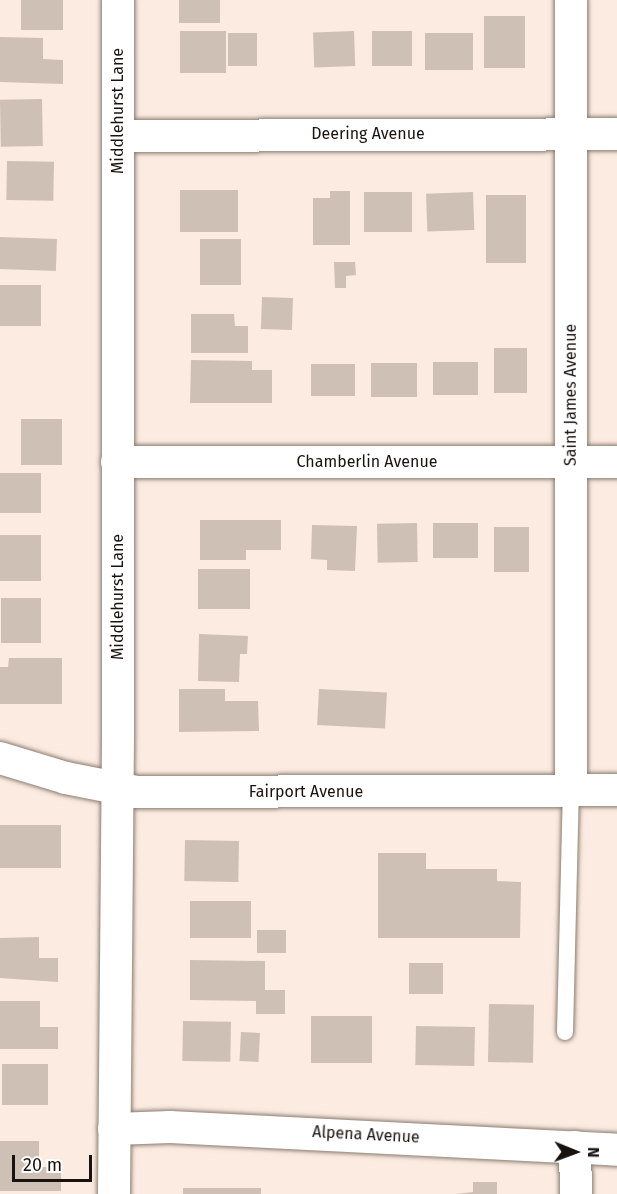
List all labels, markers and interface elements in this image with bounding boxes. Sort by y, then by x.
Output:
street label: Middlehurst Lane [108,48,128,174]
street label: Deering Avenue [311,124,425,144]
street label: Saint James Avenue [561,324,581,466]
street label: Chamberlin Avenue [297,452,437,472]
street label: Middlehurst Lane [108,534,128,660]
street label: Fairport Avenue [249,782,363,802]
north arrow [545,1122,605,1182]
street label: Alpena Avenue [312,1123,420,1147]
scale bar [15,1143,94,1181]
text: N [584,1147,603,1158]
text: 20 m [23,1154,62,1176]

